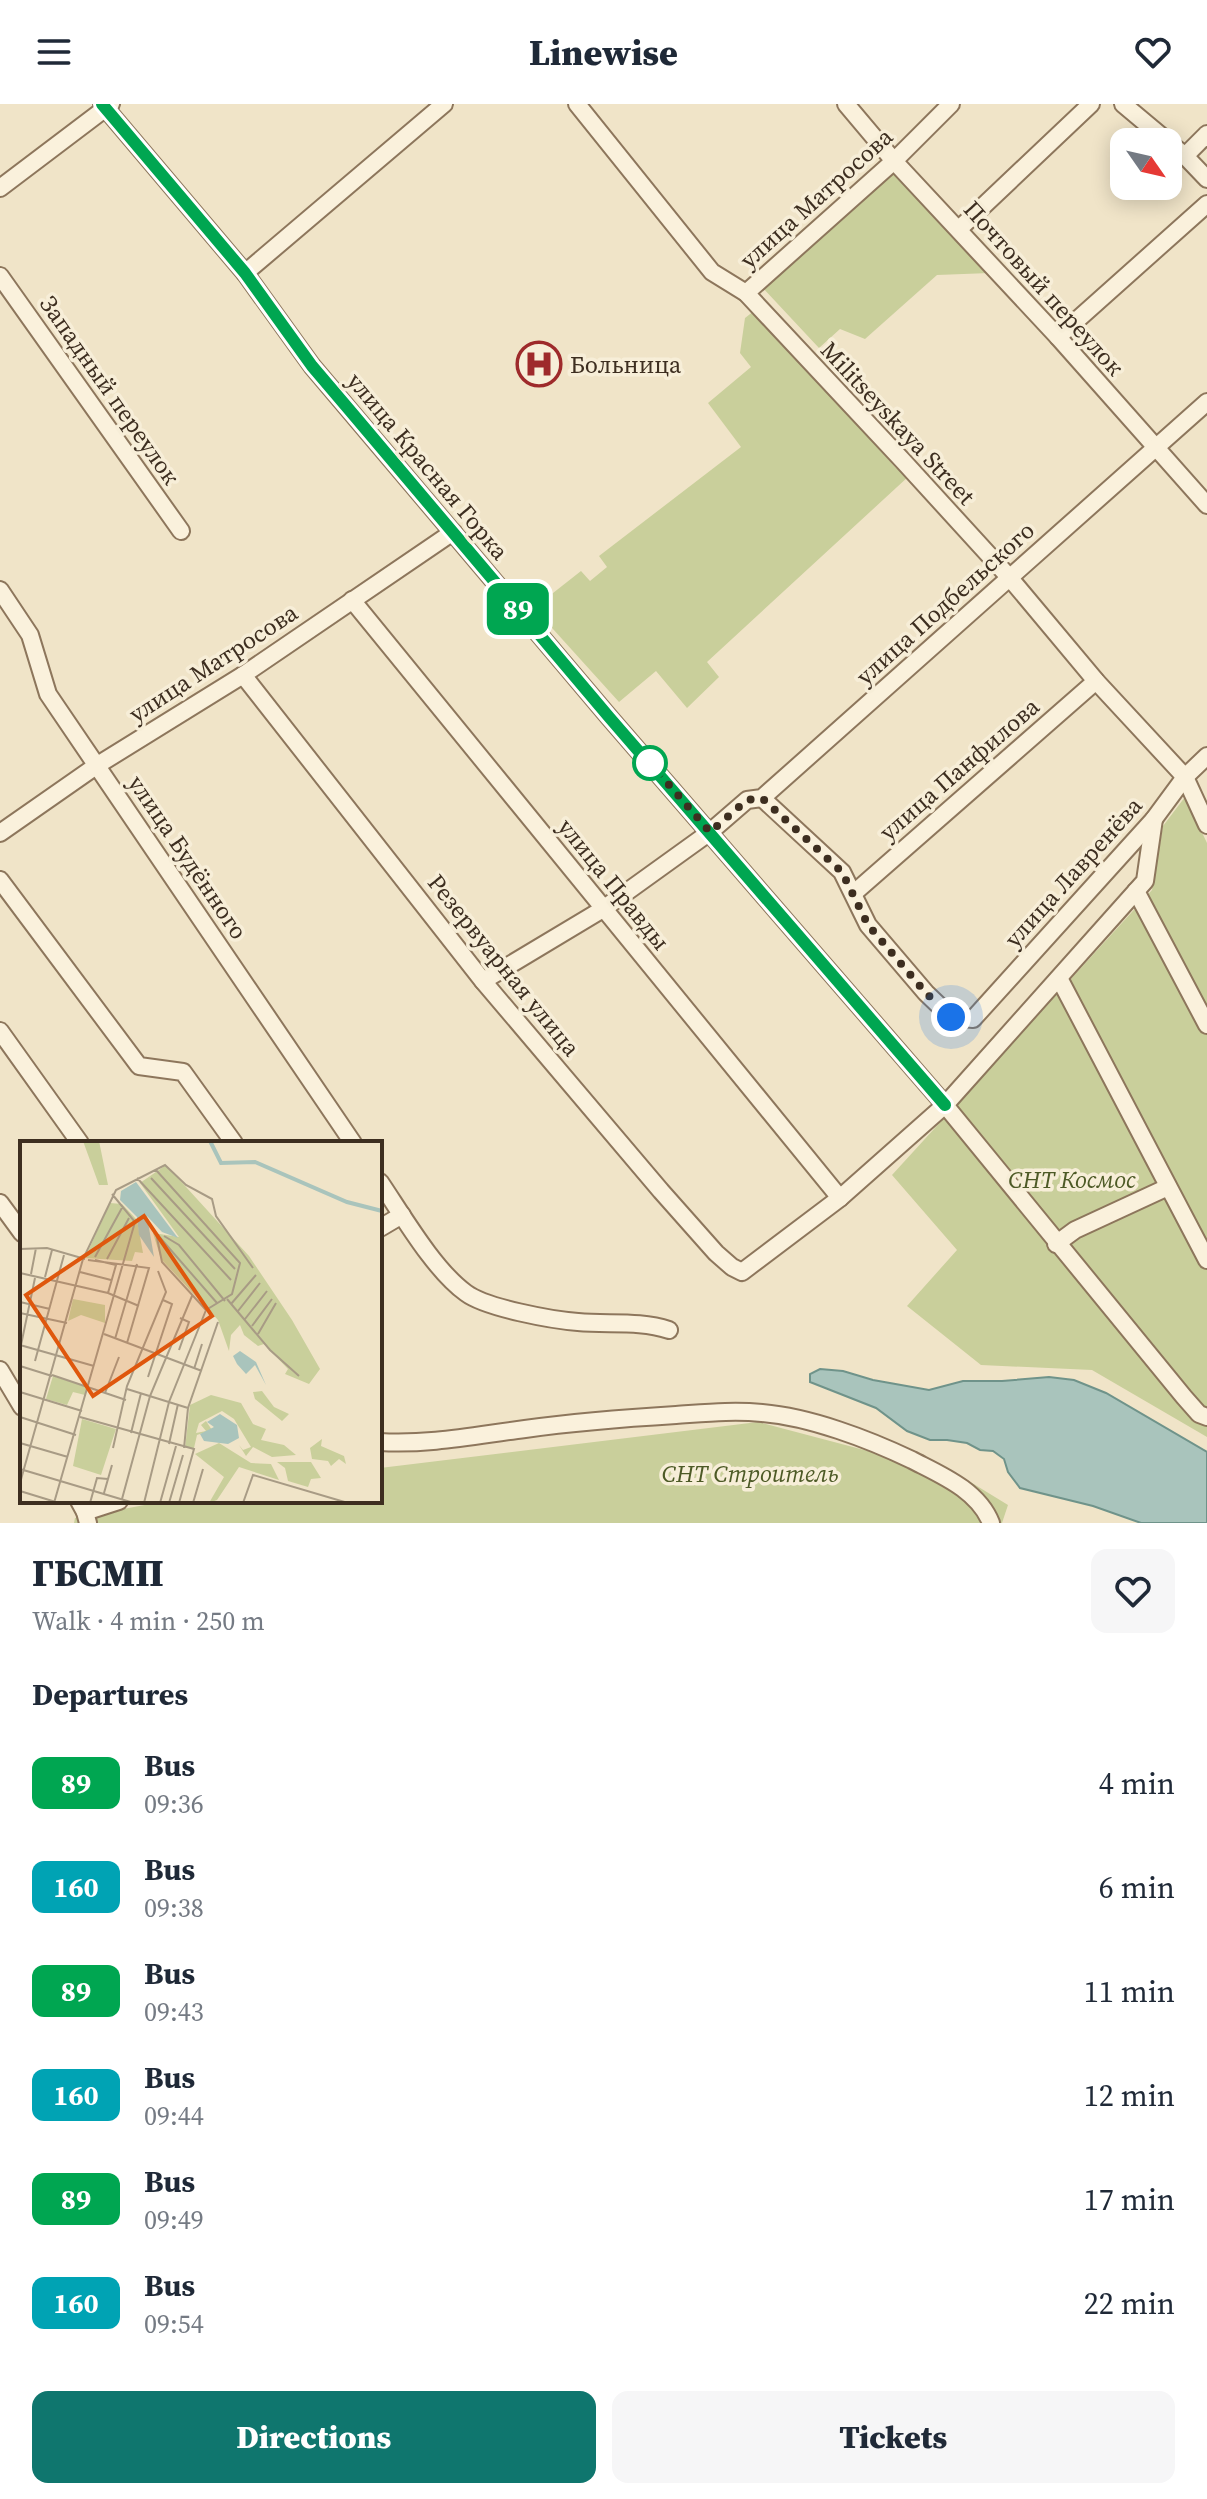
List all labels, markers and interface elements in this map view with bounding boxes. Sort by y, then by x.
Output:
text: Linewise [529,28,678,77]
icon: menu [32,30,76,74]
icon: heart [1131,30,1175,74]
street label: улица Матросова [732,120,900,276]
north arrow [1110,128,1182,200]
map controls [1110,128,1182,200]
street label: Почтовый переулок [956,193,1132,383]
street label: Западный переулок [32,289,188,491]
street label: Militseyskaya Street [814,334,983,512]
hospital icon: Больница [515,340,563,388]
place label: Больница [570,348,682,381]
street label: улица Красная Горка [340,365,517,567]
street label: улица Подбельского [849,514,1041,692]
line badge: 89 [482,583,554,635]
text: 89 [503,590,533,628]
street label: улица Матросова [122,596,305,730]
street label: улица Панфилова [872,690,1047,848]
unlabelled marker [633,746,667,780]
street label: улица Будённого [121,768,255,946]
street label: улица Лавренёва [997,789,1150,954]
street label: улица Правды [550,811,678,957]
street label: Резервуарная улица [420,867,588,1064]
your location [931,997,971,1037]
inset map [20,1141,382,1503]
park label: СНТ Космос [1008,1163,1136,1196]
park label: СНТ Строитель [662,1457,838,1490]
text: ГБСМП [32,1547,164,1599]
button: heart [1091,1549,1175,1633]
text: Walk · 4 min · 250 m [32,1603,265,1639]
text: Departures [32,1674,188,1715]
text: Bus [144,1745,195,1786]
text: 4 min [1099,1763,1175,1804]
text: 89 [61,1764,91,1802]
text: 09:36 [144,1786,204,1822]
text: Bus [144,1849,195,1890]
text: 6 min [1099,1867,1175,1908]
text: 160 [53,1868,99,1906]
text: 09:38 [144,1890,204,1926]
text: Bus [144,1953,195,1994]
text: 11 min [1084,1971,1175,2012]
text: 89 [61,1972,91,2010]
text: 09:43 [144,1994,204,2030]
text: Bus [144,2057,195,2098]
text: 12 min [1084,2075,1175,2116]
text: 160 [53,2076,99,2114]
text: 09:44 [144,2098,204,2134]
text: Bus [144,2161,195,2202]
text: 17 min [1084,2179,1175,2220]
text: 89 [61,2180,91,2218]
text: 09:49 [144,2202,204,2238]
text: Bus [144,2265,195,2306]
text: 22 min [1084,2283,1175,2324]
text: 160 [53,2284,99,2322]
text: 09:54 [144,2306,204,2342]
button: Directions [32,2391,596,2483]
button: Tickets [612,2391,1175,2483]

